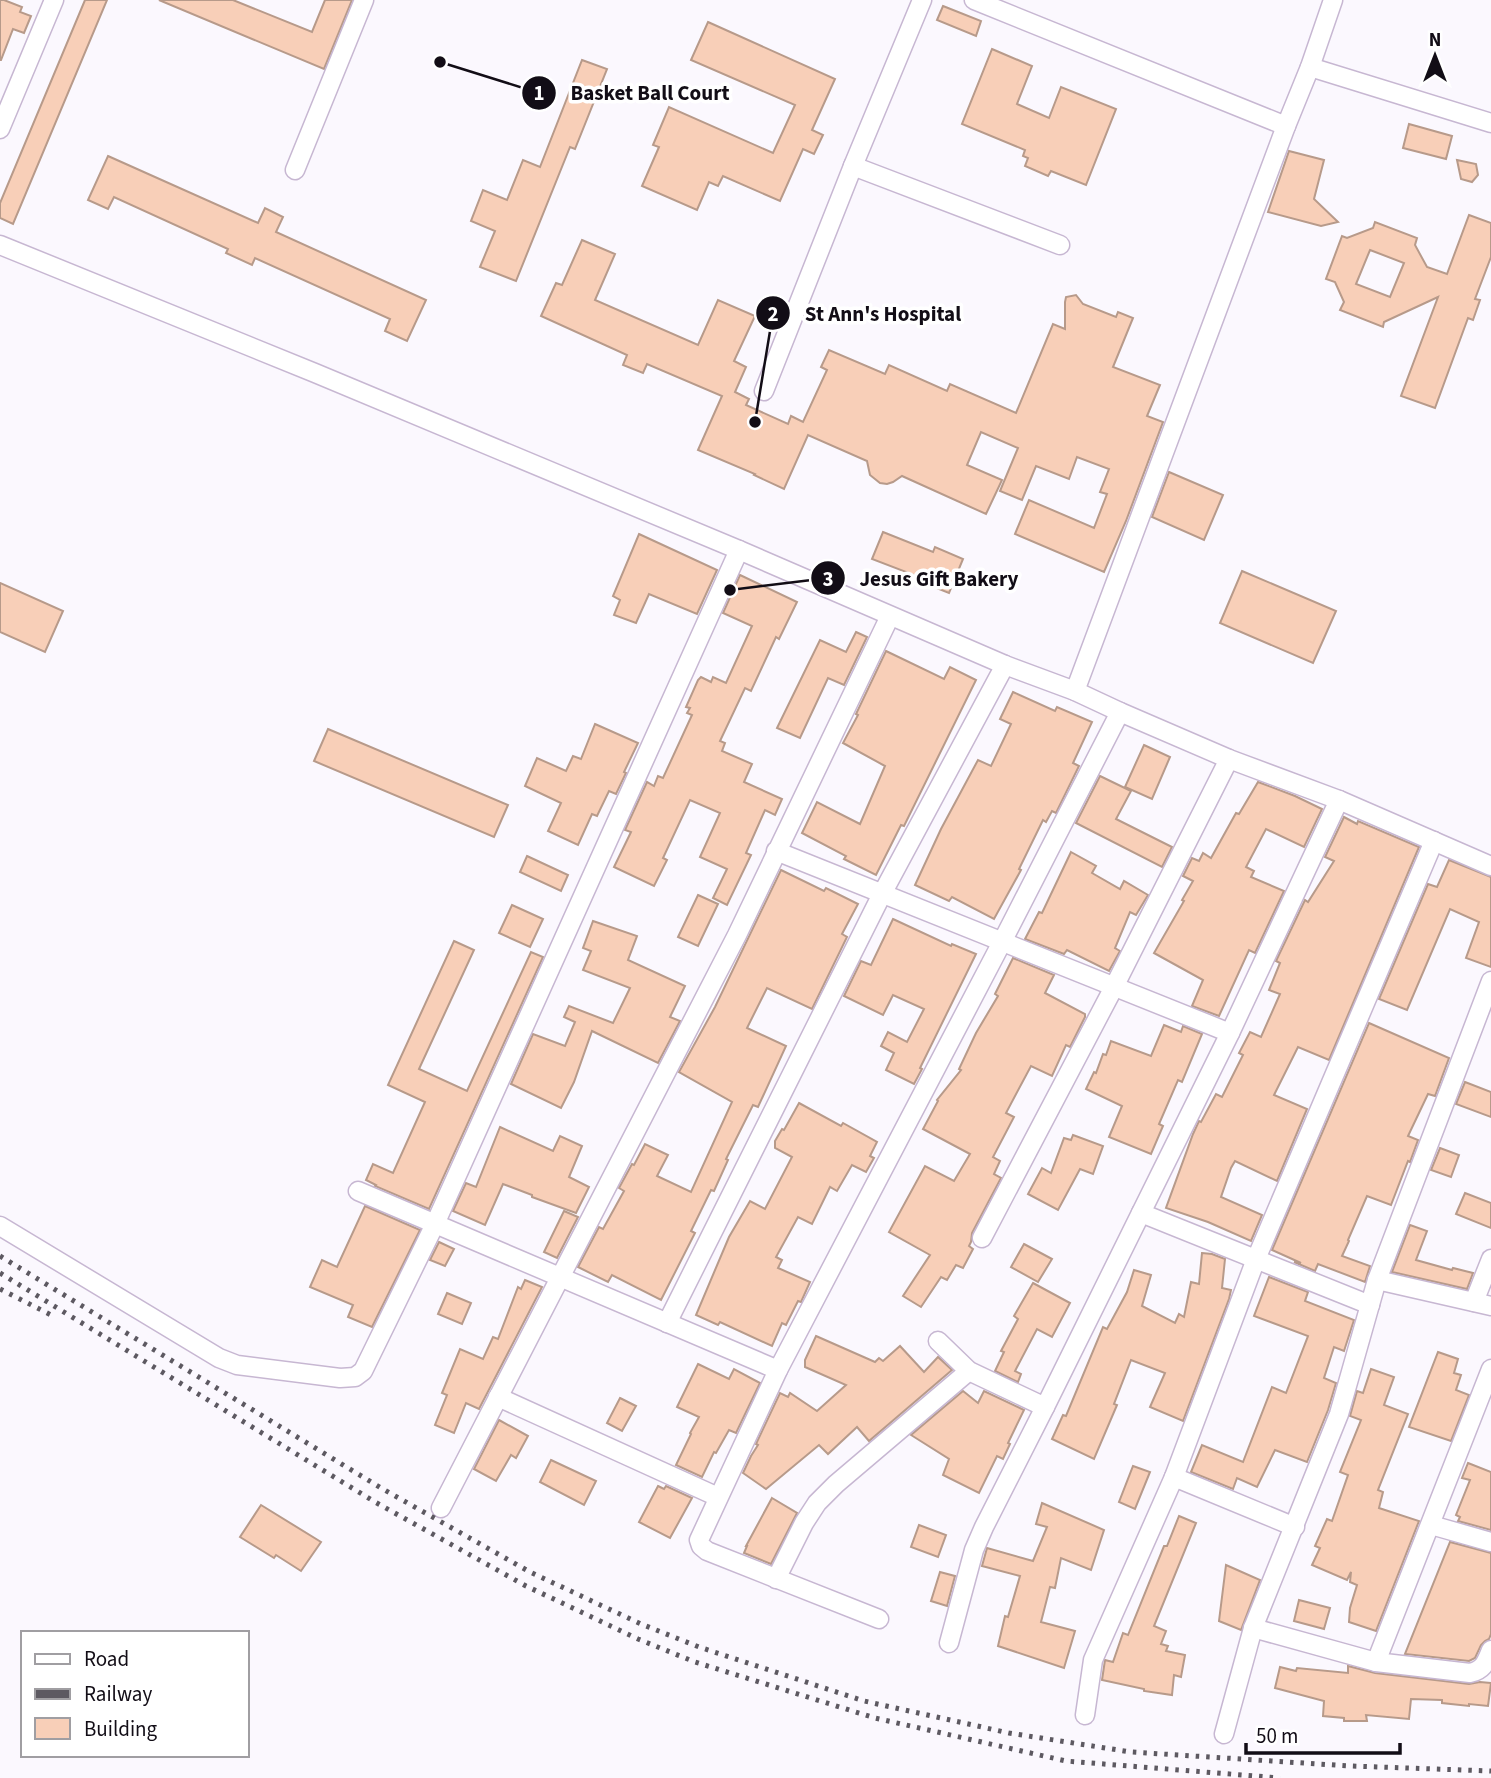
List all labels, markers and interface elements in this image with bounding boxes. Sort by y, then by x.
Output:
north arrow [1400,21,1470,91]
text: N [1429,27,1441,54]
callout: Basket Ball Court [521,72,743,114]
text: 1 [533,78,545,108]
text: Basket Ball Court [570,78,730,108]
callout: St Ann's Hospital [756,292,975,334]
text: 2 [767,299,779,329]
text: St Ann's Hospital [805,299,961,329]
callout: Jesus Gift Bakery [811,557,1033,599]
text: 3 [822,564,834,594]
text: Jesus Gift Bakery [859,564,1019,594]
legend [21,1631,248,1757]
text: Road [84,1644,129,1674]
text: Railway [84,1679,152,1709]
scale bar [1246,1712,1400,1756]
text: Building [84,1714,158,1744]
text: 50 m [1256,1721,1298,1751]

